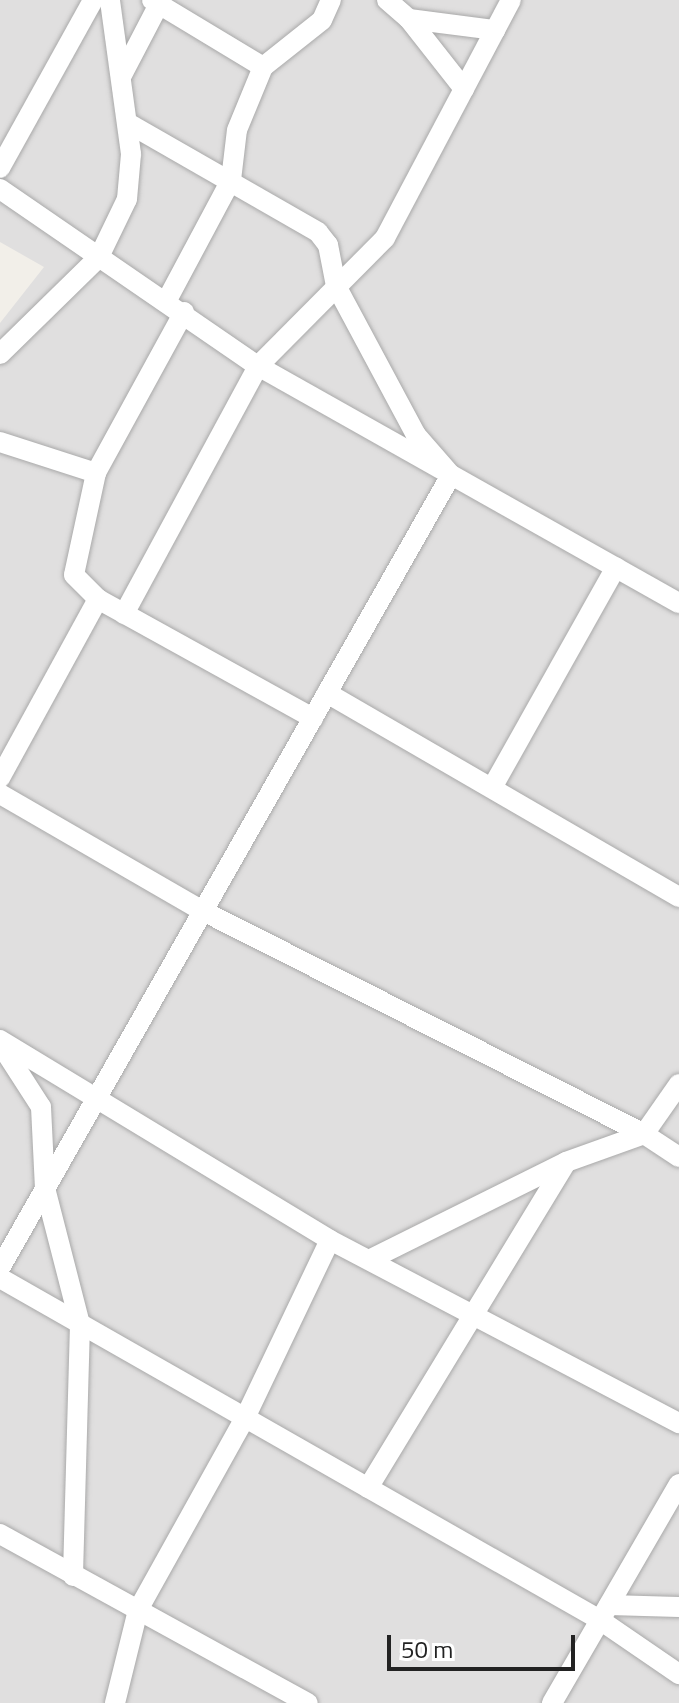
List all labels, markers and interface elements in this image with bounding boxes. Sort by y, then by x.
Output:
scale bar [391,1619,579,1669]
text: 50 m [401,1631,453,1667]

